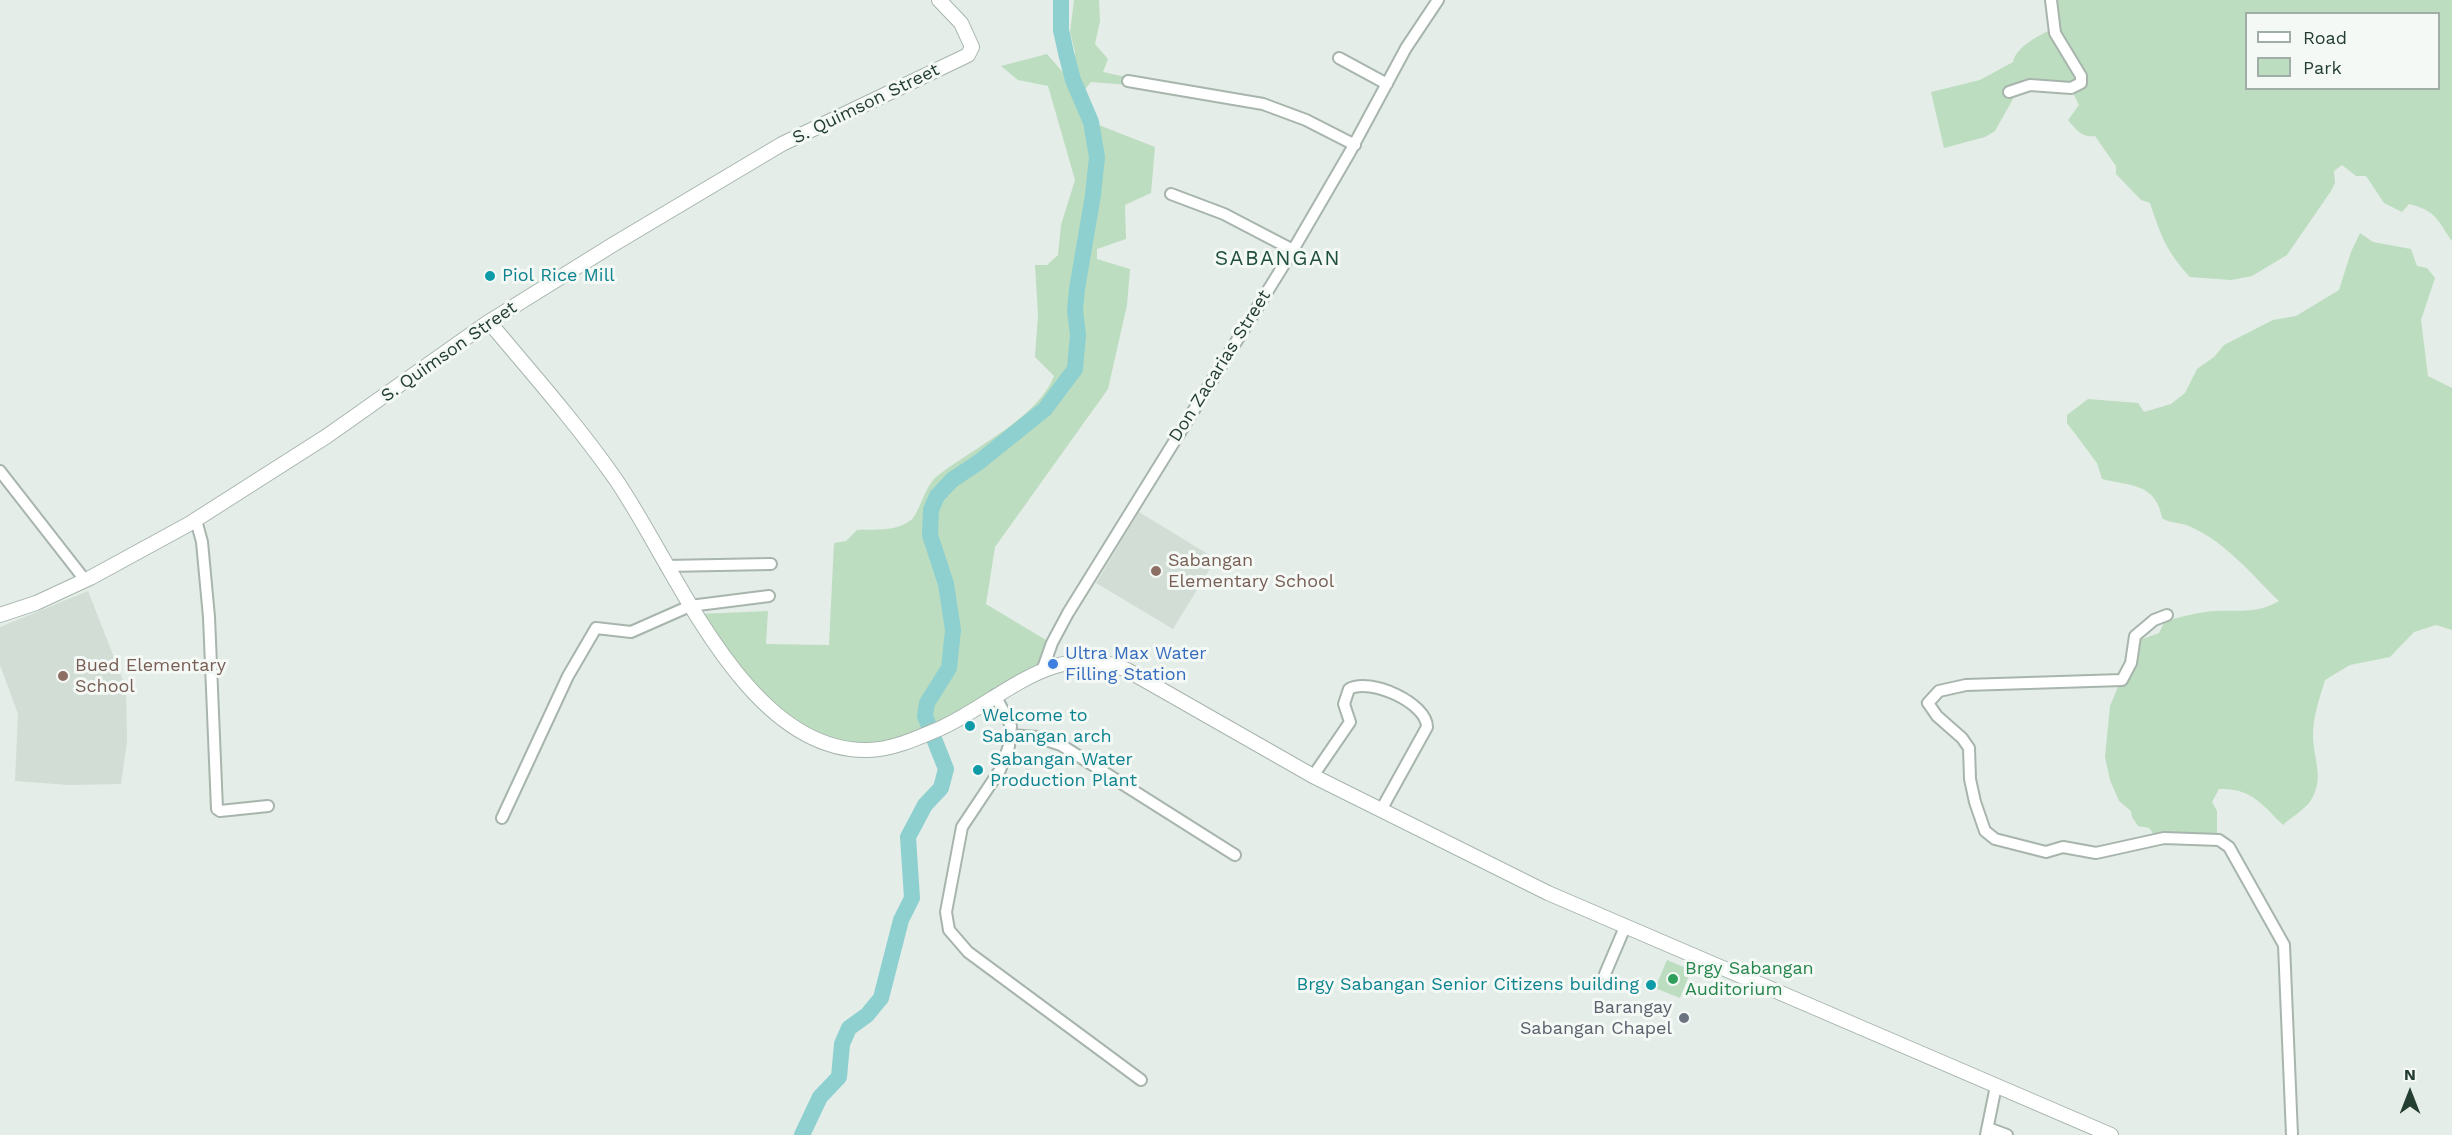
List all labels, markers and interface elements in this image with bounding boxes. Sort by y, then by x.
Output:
legend [2245,12,2440,90]
text: Road [2303,27,2347,48]
text: Park [2303,57,2342,78]
street label: S. Quimson Street [789,59,943,149]
district label: SABANGAN [1215,246,1341,272]
place label: Piol Rice Mill [502,265,615,287]
marker: Piol Rice Mill [483,269,497,283]
street label: Don Zacarias Street [1164,286,1276,446]
street label: S. Quimson Street [377,297,521,407]
place label: Sabangan Elementary School [1168,550,1334,592]
marker: Sabangan Elementary School [1149,564,1163,578]
place label: Ultra Max Water Filling Station [1065,643,1207,686]
place label: Bued Elementary School [75,655,226,698]
marker: Ultra Max Water Filling Station [1046,657,1060,671]
marker: Bued Elementary School [56,669,70,683]
place label: Welcome to Sabangan arch [982,705,1112,748]
marker: Welcome to Sabangan arch [963,719,977,733]
place label: Sabangan Water Production Plant [990,749,1137,792]
marker: Sabangan Water Production Plant [971,763,985,777]
place label: Brgy Sabangan Auditorium [1685,958,1814,1000]
marker: Brgy Sabangan Auditorium [1666,972,1680,986]
place label: Brgy Sabangan Senior Citizens building [1296,974,1639,996]
marker: Brgy Sabangan Senior Citizens building [1644,978,1658,992]
place label: Barangay Sabangan Chapel [1520,997,1672,1040]
marker: Barangay Sabangan Chapel [1677,1011,1691,1025]
north arrow [2380,1063,2440,1123]
text: N [2404,1065,2416,1084]

